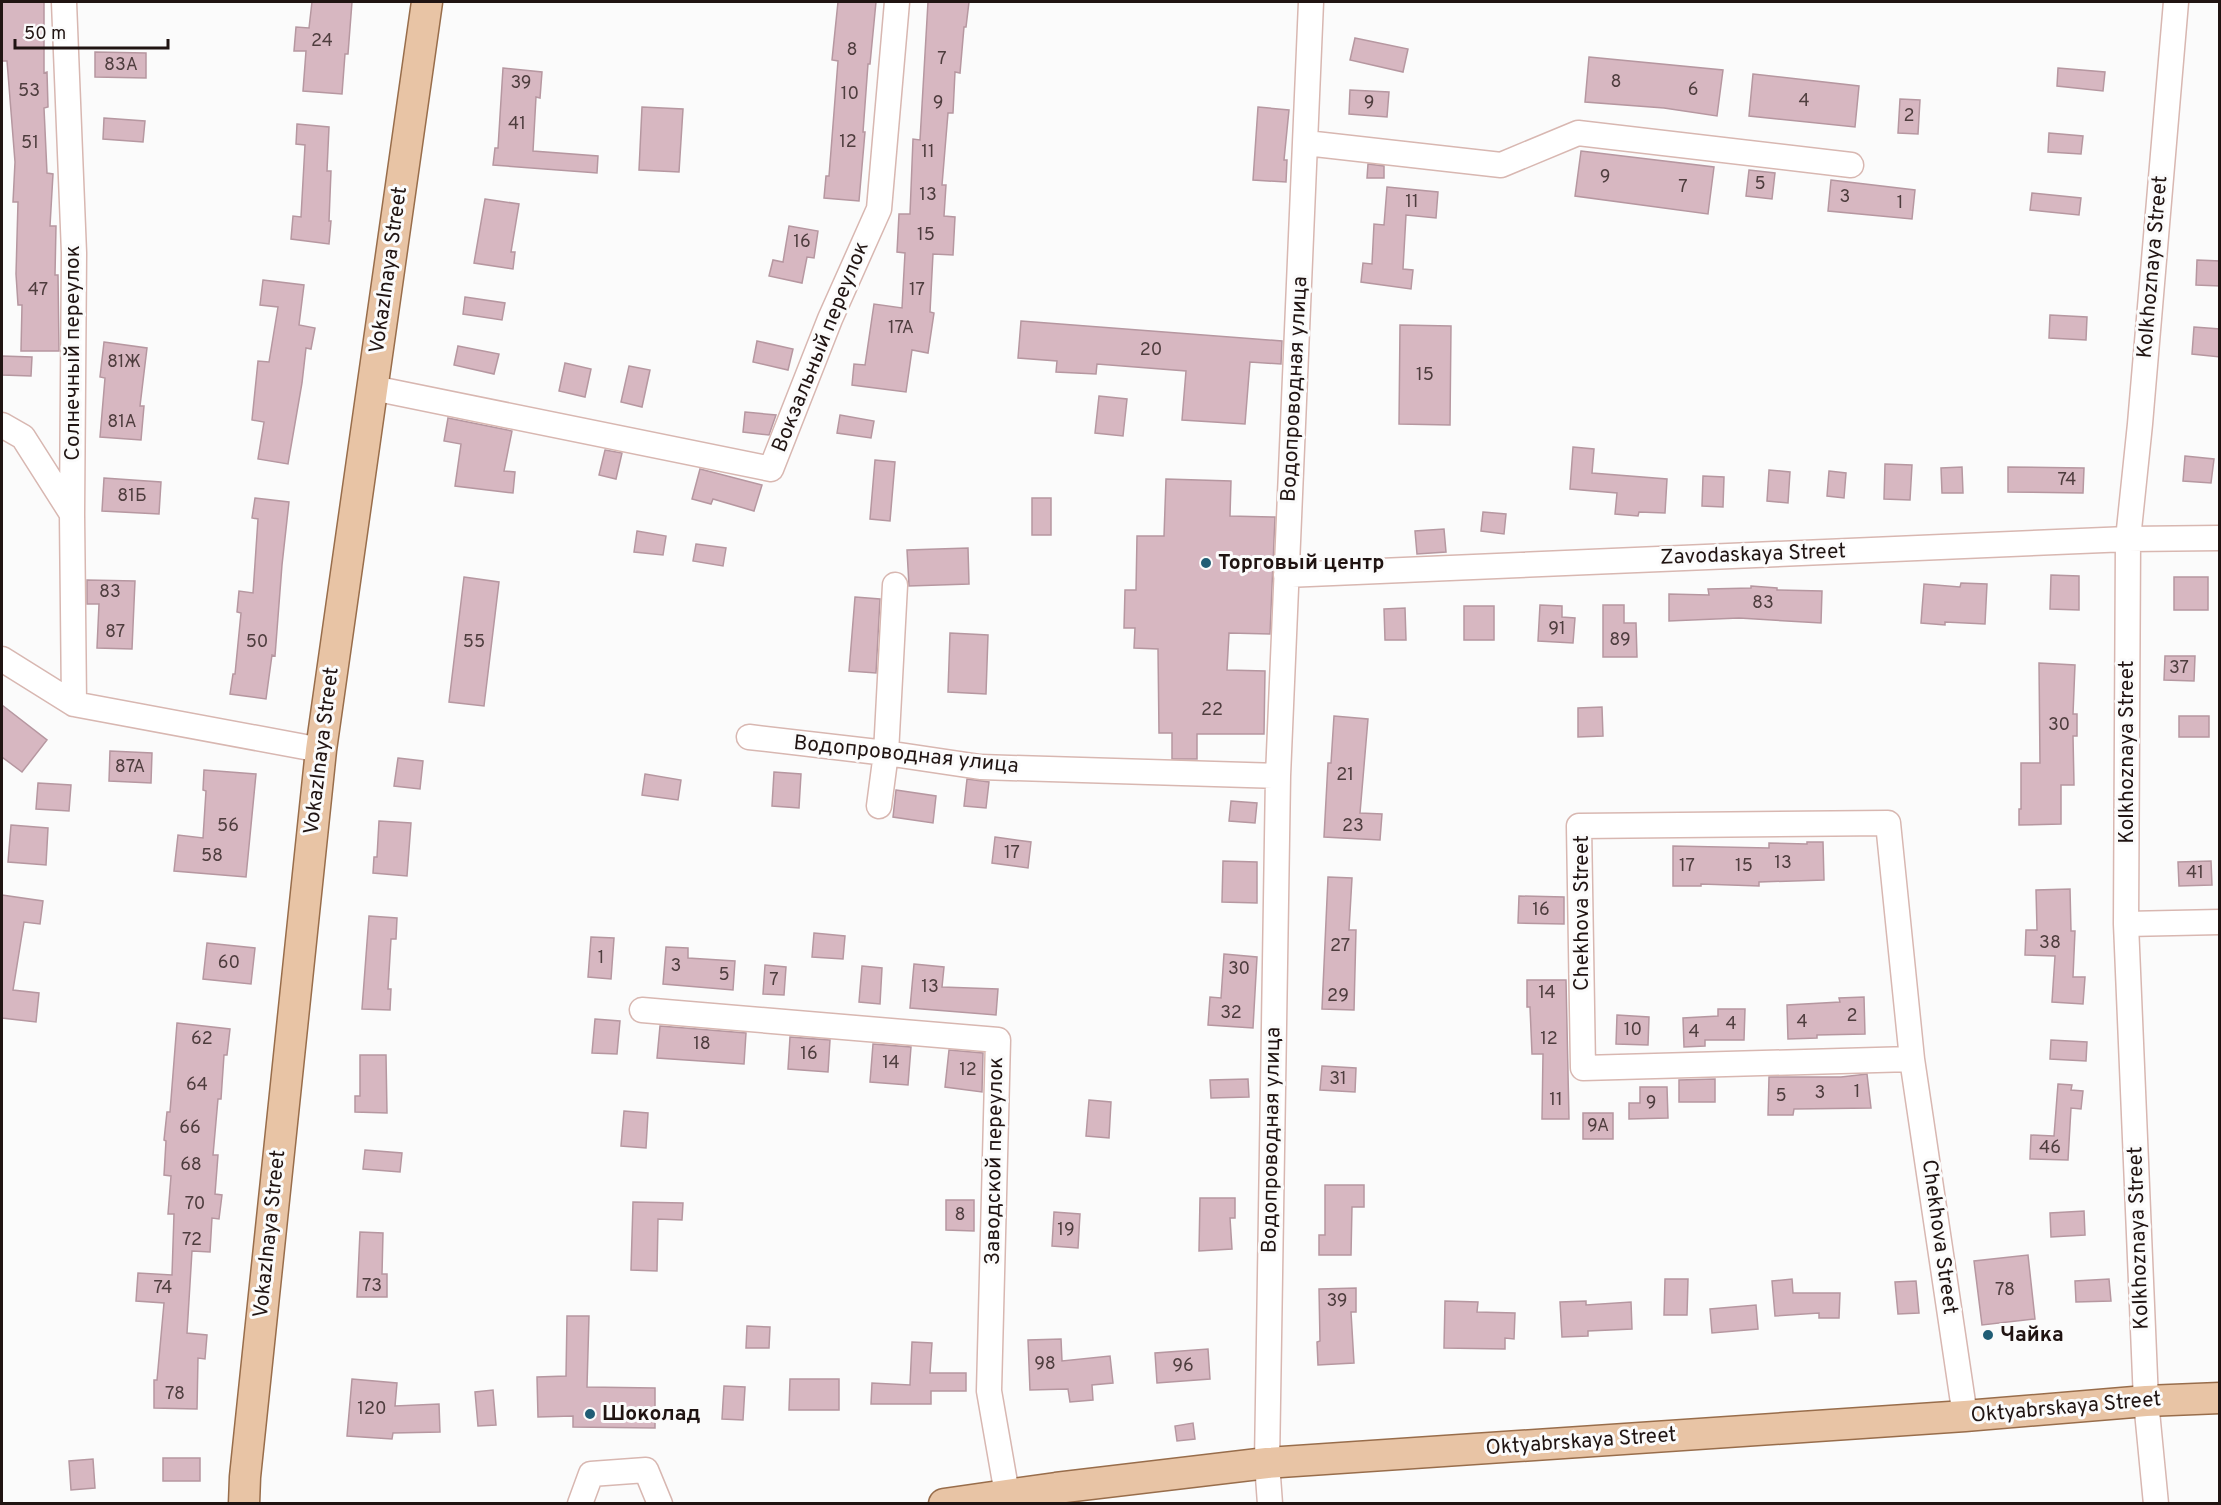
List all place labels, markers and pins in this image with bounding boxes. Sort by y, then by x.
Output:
place label: Торговый центр [1218,550,1384,577]
marker: Торговый центр [1199,556,1213,570]
place label: Чайка [2000,1322,2064,1349]
marker: Чайка [1981,1328,1995,1342]
place label: Шоколад [602,1401,701,1428]
marker: Шоколад [583,1407,597,1421]

